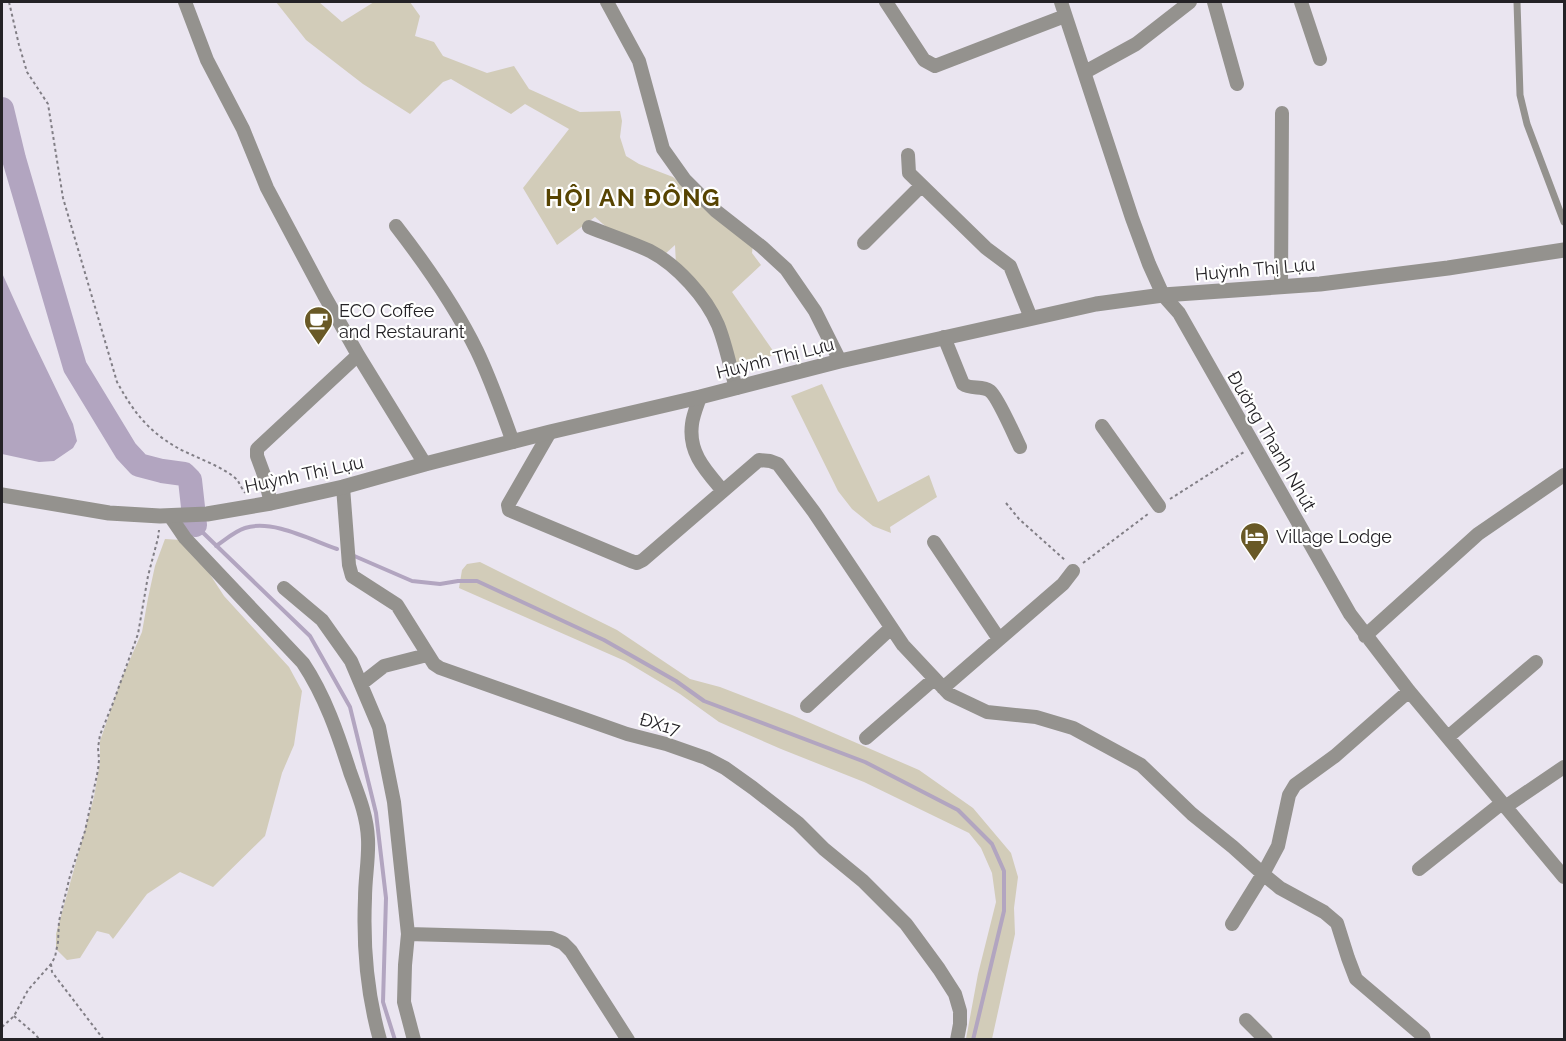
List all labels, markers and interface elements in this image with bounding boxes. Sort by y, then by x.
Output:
district label: HỘI AN ĐÔNG [545,183,721,212]
street label: Huỳnh Thị Lựu [1194,253,1316,285]
place label: ECO Coffee and Restaurant [339,300,465,342]
cafe icon: ECO Coffee and Restaurant [302,304,334,346]
street label: Huỳnh Thị Lựu [714,333,836,383]
street label: Đường Thanh Nhứt [1223,367,1321,515]
street label: Huỳnh Thị Lựu [243,451,365,497]
hotel icon: Village Lodge [1239,520,1271,562]
place label: Village Lodge [1276,526,1392,547]
street label: ĐX17 [637,708,683,740]

